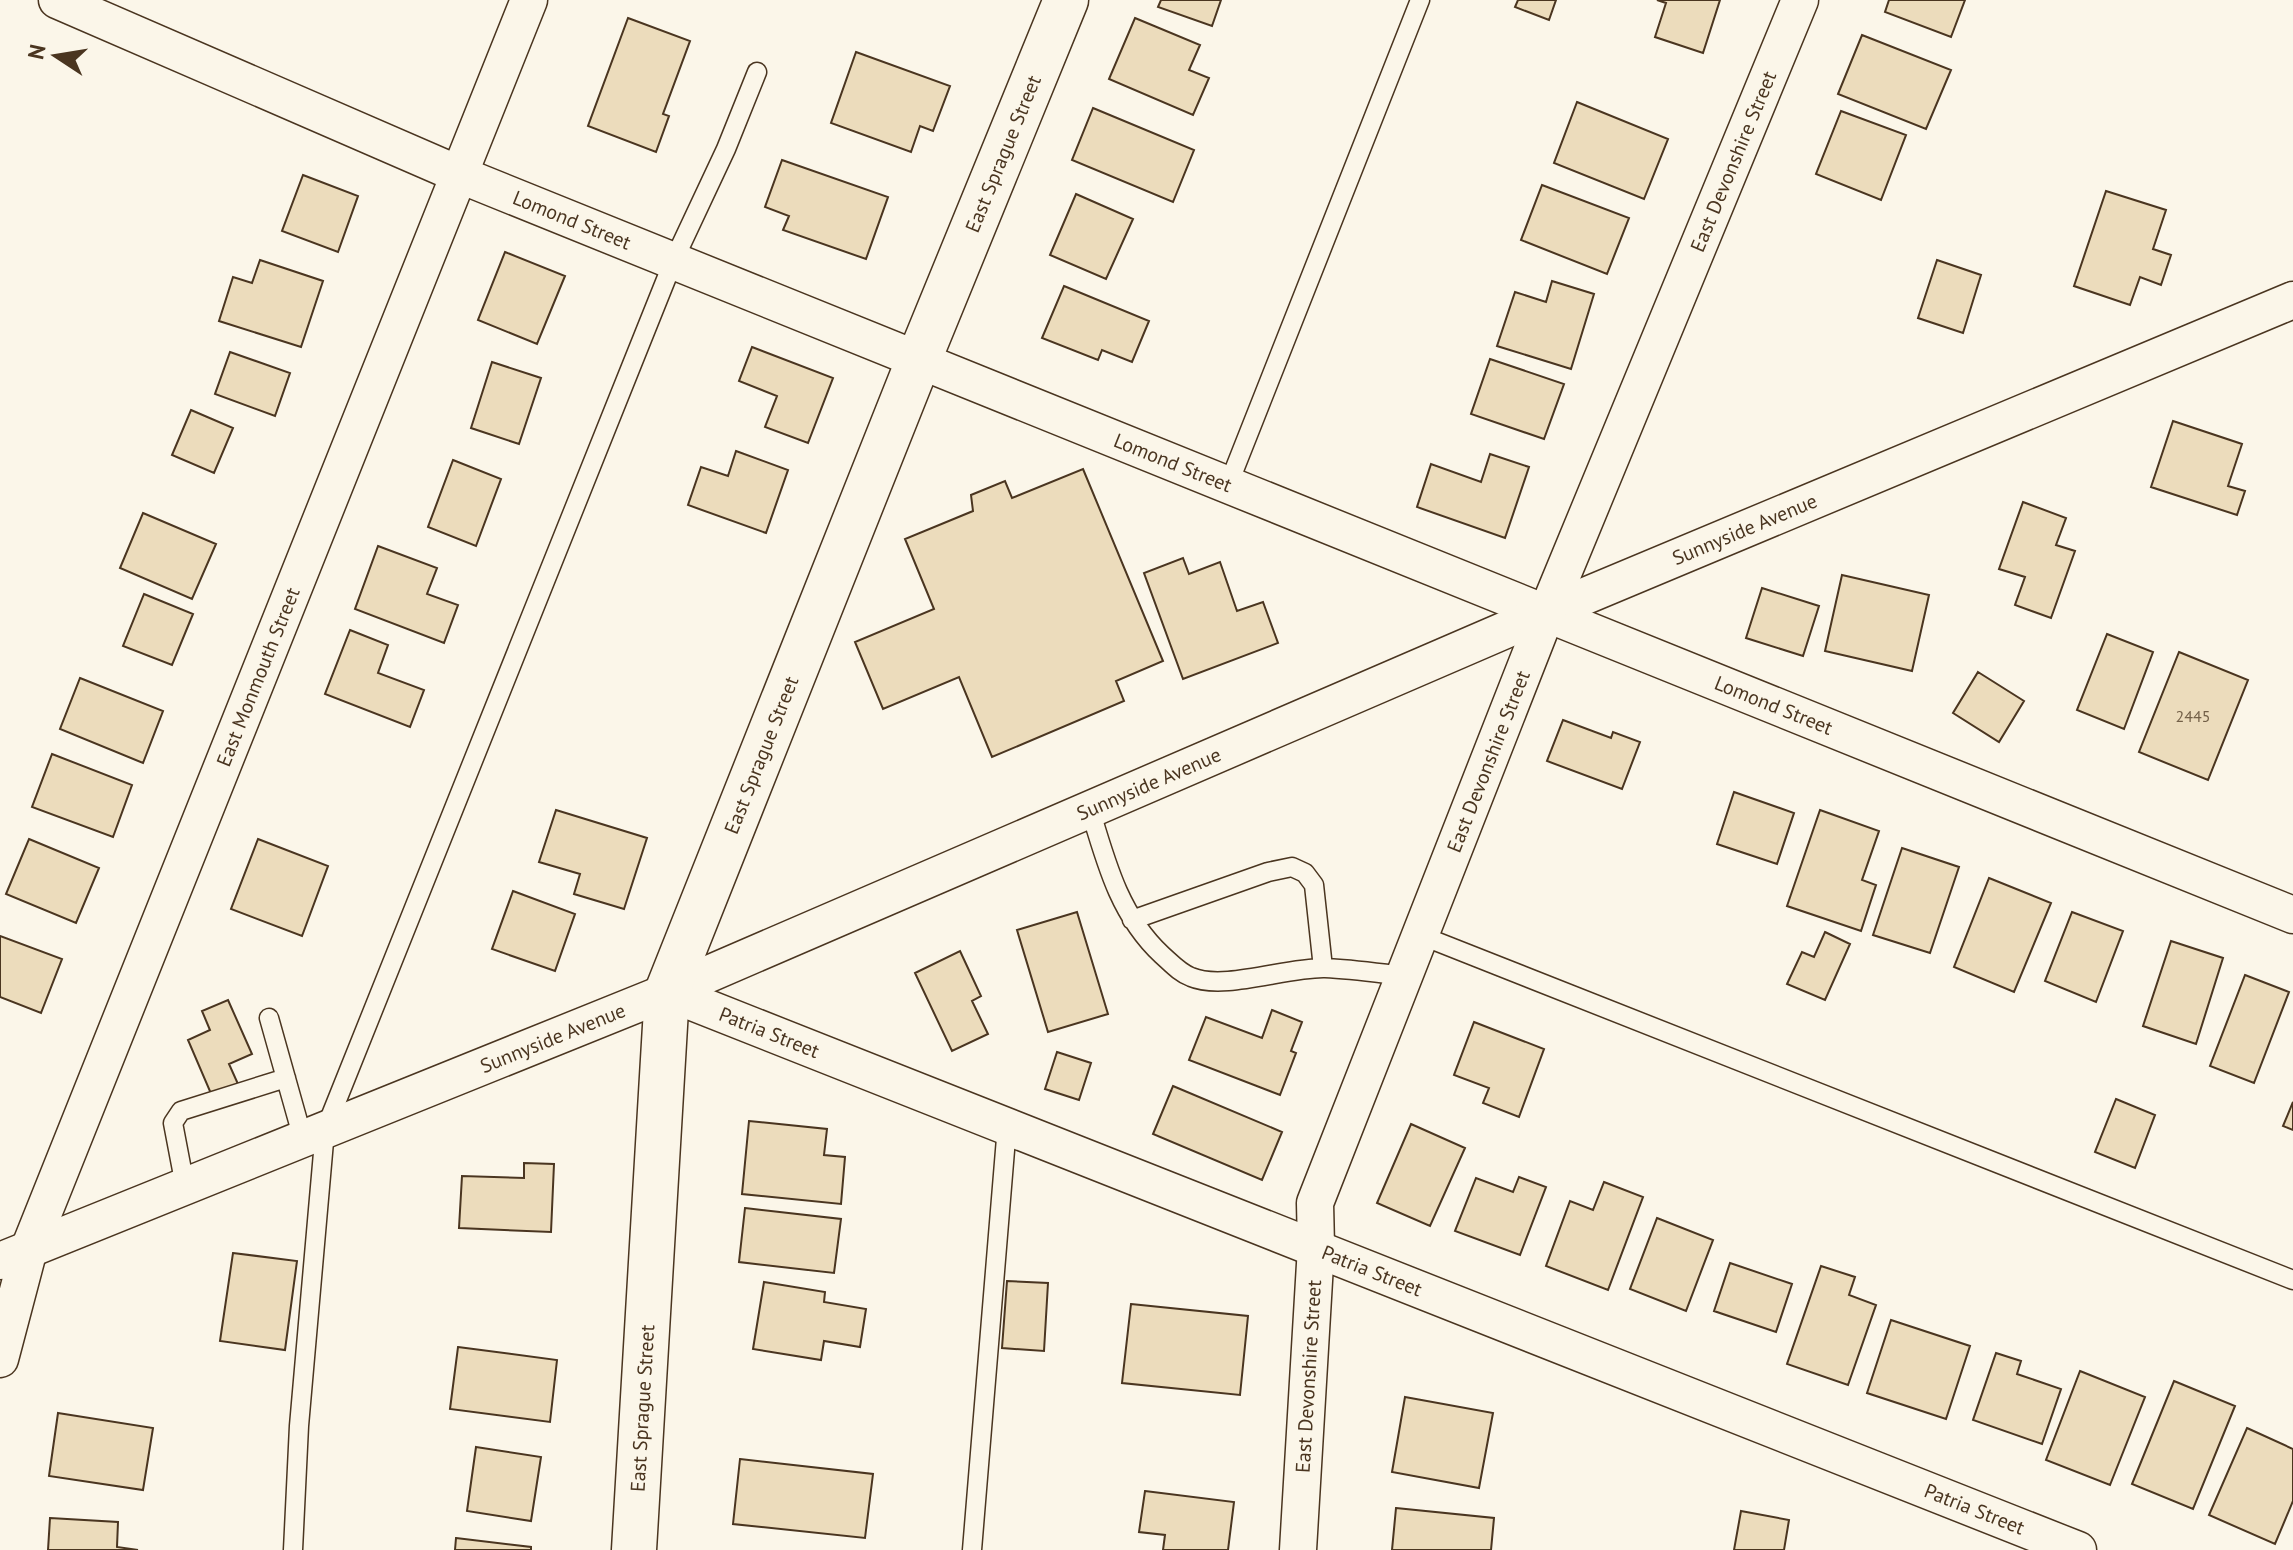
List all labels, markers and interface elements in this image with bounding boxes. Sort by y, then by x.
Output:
north arrow [16,16,96,96]
text: N [21,42,52,62]
street label: East Devonshire Street [1684,67,1782,256]
street label: East Sprague Street [959,71,1047,236]
street label: Lomond Street [509,185,635,256]
street label: Lomond Street [1110,427,1236,498]
street label: Sunnyside Avenue [1668,488,1821,571]
street label: East Monmouth Street [211,583,306,770]
street label: East Devonshire Street [1441,666,1536,856]
street label: Lomond Street [1711,670,1837,741]
street label: East Sprague Street [718,672,804,838]
house number: 2445 [2176,706,2210,726]
street label: Sunnyside Avenue [1073,741,1225,827]
street label: Sunnyside Avenue [476,997,629,1079]
street label: Patria Street [715,1001,823,1064]
street label: Patria Street [1318,1239,1426,1302]
street label: East Devonshire Street [1290,1279,1327,1474]
street label: East Sprague Street [624,1324,660,1493]
street label: Patria Street [1921,1478,2029,1541]

